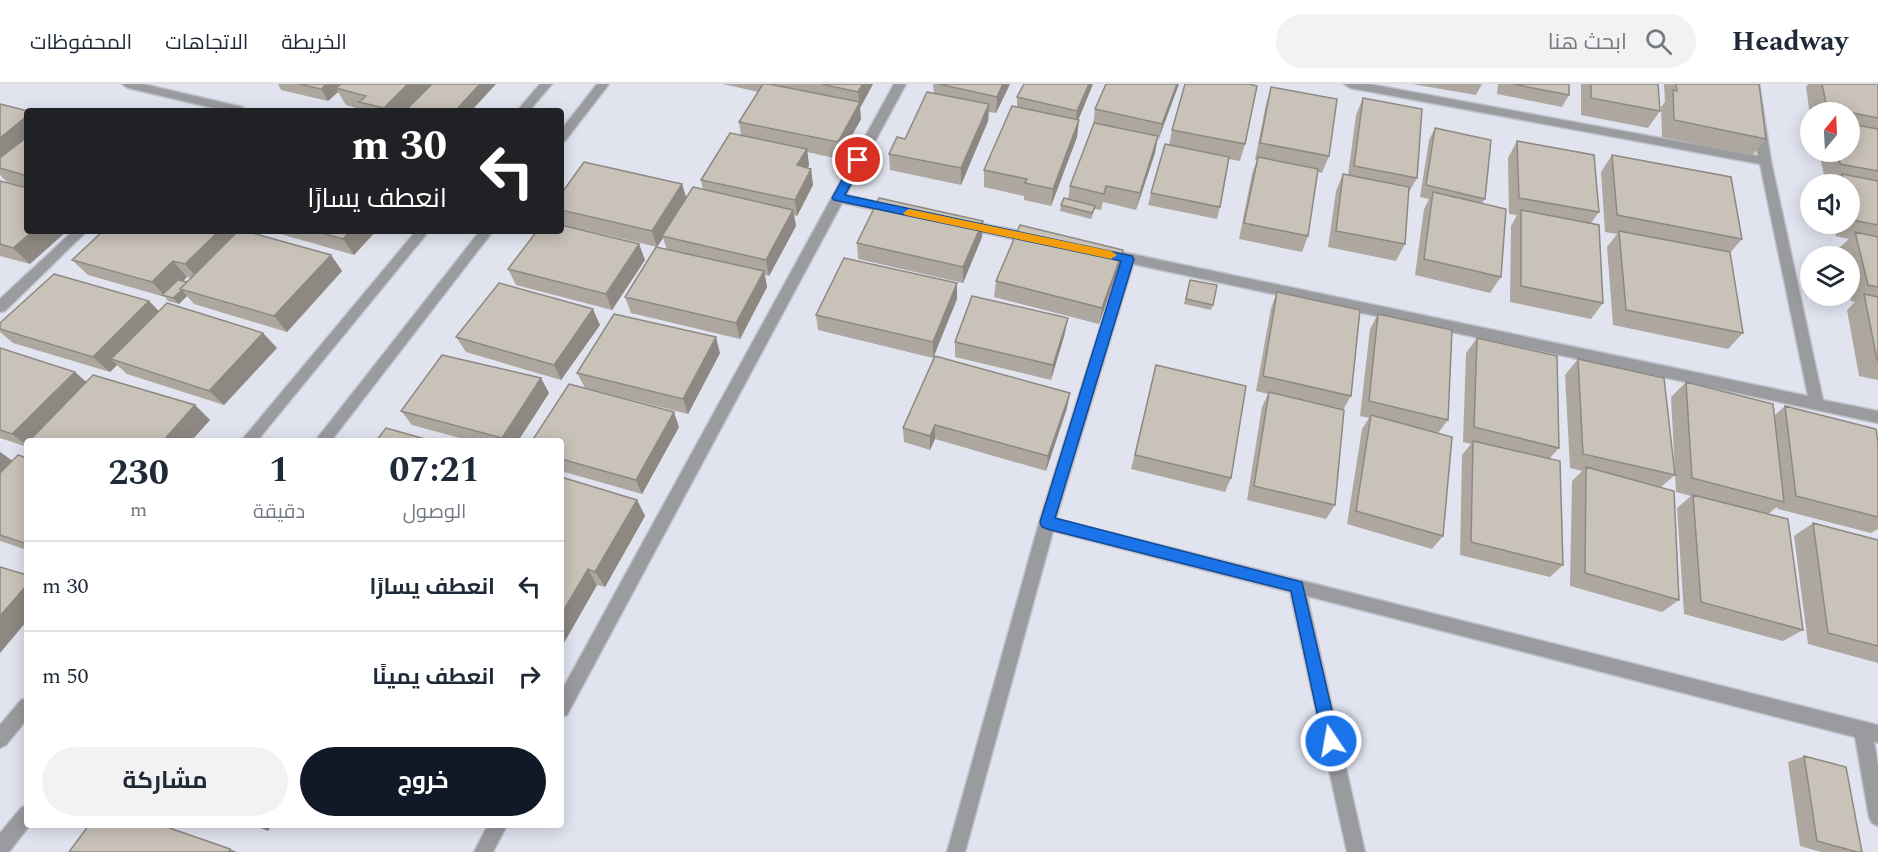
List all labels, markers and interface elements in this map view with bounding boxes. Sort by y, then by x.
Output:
search box [1276,14,1696,68]
text: Headway [1732,20,1848,63]
icon: search [1642,25,1675,58]
text: ابحث هنا [1548,26,1627,59]
text: المحفوظات [30,27,132,59]
text: الاتجاهات [165,27,248,59]
text: الخريطة [281,27,347,59]
north arrow [1800,102,1860,162]
map controls [1800,102,1860,306]
text: 30 m [352,115,447,178]
icon: left [468,132,546,210]
pin [832,134,883,185]
icon: arrive [841,143,874,176]
button: sound [1800,174,1860,234]
text: انعطف يسارًا [307,178,447,220]
button: layers [1800,246,1860,306]
text: 1 [269,443,289,498]
text: 07:21 [389,443,480,498]
text: 230 [108,446,169,501]
text: m [130,495,147,525]
text: دقيقة [253,497,305,527]
text: الوصول [403,497,466,527]
text: 30 m [42,570,88,603]
icon: left [513,570,546,603]
text: انعطف يسارًا [370,571,495,604]
text: 50 m [42,660,88,693]
icon: right [513,660,546,693]
text: انعطف يمينًا [372,661,495,694]
position arrow [1299,709,1363,773]
button: مشاركة [42,747,288,816]
button: خروج [300,747,546,816]

